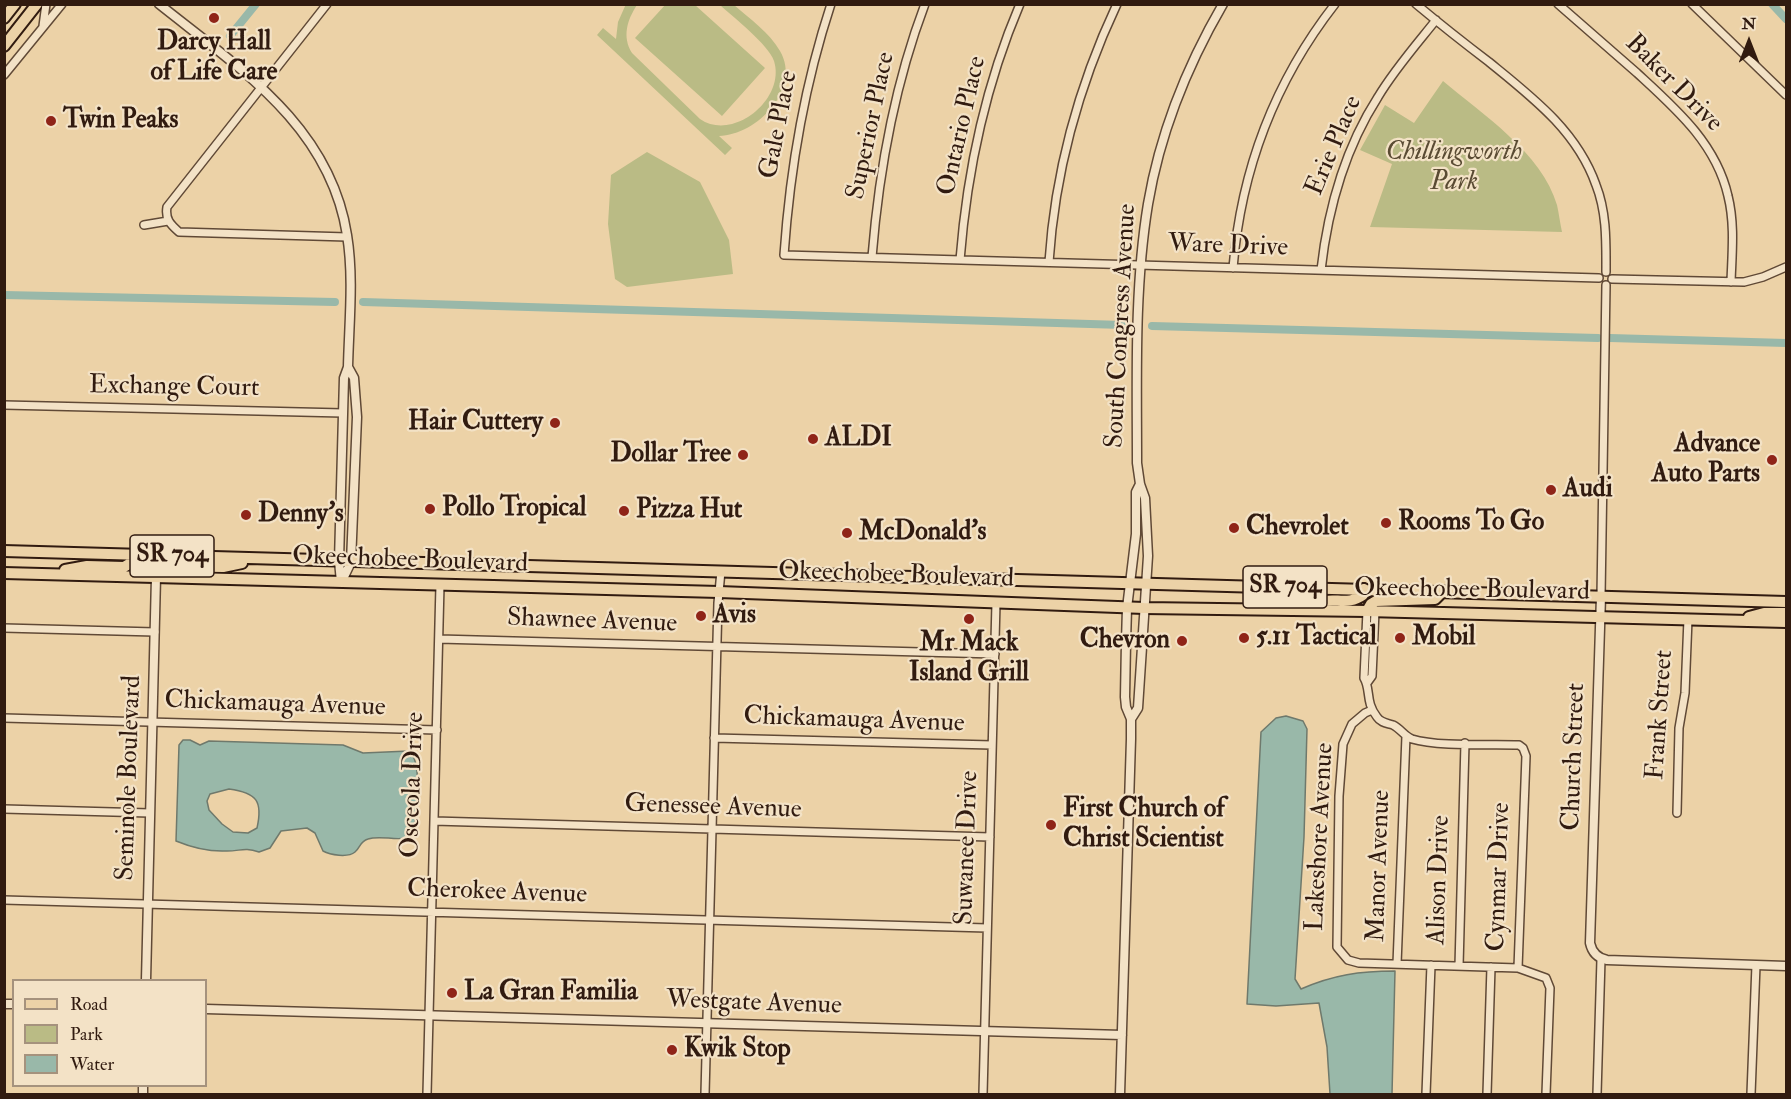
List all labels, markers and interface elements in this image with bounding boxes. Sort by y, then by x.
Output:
marker: Darcy Hall of Life Care [207,11,221,25]
north arrow [1719,12,1779,72]
text: N [1742,14,1756,34]
place label: Darcy Hall of Life Care [151,27,277,88]
street label: Baker Drive [1618,29,1728,139]
street label: Superior Place [841,49,903,203]
street label: Ontario Place [932,53,994,199]
street label: Gale Place [754,68,806,182]
street label: Erie Place [1300,91,1370,201]
place label: Twin Peaks [63,105,178,137]
marker: Twin Peaks [44,114,58,128]
park label: Chillingworth Park [1386,137,1522,198]
street label: South Congress Avenue [1100,203,1144,449]
street label: Ware Drive [1167,229,1289,265]
street label: Exchange Court [88,371,260,405]
place label: Hair Cuttery [408,407,543,439]
marker: Hair Cuttery [548,416,562,430]
place label: ALDI [825,423,892,455]
place label: Advance Auto Parts [1652,429,1760,490]
marker: ALDI [806,432,820,446]
place label: Dollar Tree [610,439,731,471]
marker: Dollar Tree [736,448,750,462]
marker: Advance Auto Parts [1765,453,1779,467]
place label: Audi [1563,474,1613,506]
marker: Audi [1544,483,1558,497]
place label: Pollo Tropical [442,493,586,525]
place label: Pizza Hut [636,495,742,527]
place label: Denny's [258,499,344,531]
marker: Pollo Tropical [423,502,437,516]
marker: Pizza Hut [617,504,631,518]
place label: Rooms To Go [1398,507,1544,539]
marker: Denny's [239,508,253,522]
place label: Chevrolet [1246,512,1349,544]
marker: Rooms To Go [1379,516,1393,530]
place label: McDonald's [859,517,986,549]
marker: Chevrolet [1227,521,1241,535]
marker: McDonald's [840,526,854,540]
road number: SR 704 [130,535,214,577]
street label: Okeechobee Boulevard [292,541,528,581]
street label: Okeechobee Boulevard [778,556,1014,596]
road number: SR 704 [1243,566,1327,608]
street label: Okeechobee Boulevard [1354,573,1590,609]
place label: Avis [713,600,756,632]
street label: Shawnee Avenue [506,603,678,641]
marker: Avis [694,609,708,623]
marker: Mr Mack Island Grill [962,612,976,626]
place label: 5.11 Tactical [1256,622,1377,654]
place label: Mobil [1412,622,1475,654]
place label: Chevron [1080,625,1170,657]
place label: Mr Mack Island Grill [909,628,1029,690]
marker: 5.11 Tactical [1237,631,1251,645]
marker: Mobil [1393,631,1407,645]
marker: Chevron [1175,634,1189,648]
street label: Frank Street [1641,649,1681,781]
street label: Seminole Boulevard [111,675,149,881]
street label: Church Street [1557,683,1593,831]
street label: Chickamauga Avenue [164,686,386,724]
street label: Chickamauga Avenue [743,702,965,740]
street label: Osceola Drive [396,711,432,859]
street label: Lakeshore Avenue [1300,742,1342,932]
street label: Suwanee Drive [950,770,986,926]
street label: Genessee Avenue [624,789,802,827]
street label: Manor Avenue [1362,790,1398,942]
place label: First Church of Christ Scientist [1063,794,1225,856]
street label: Cynmar Drive [1482,802,1518,952]
street label: Alison Drive [1422,815,1458,945]
marker: First Church of Christ Scientist [1044,818,1058,832]
street label: Cherokee Avenue [406,874,588,912]
place label: La Gran Familia [464,977,638,1009]
legend [12,979,207,1087]
street label: Westgate Avenue [666,985,842,1023]
marker: La Gran Familia [445,986,459,1000]
text: Road [70,993,108,1016]
text: Park [70,1023,103,1046]
place label: Kwik Stop [684,1034,791,1066]
marker: Kwik Stop [665,1043,679,1057]
text: Water [70,1053,114,1076]

